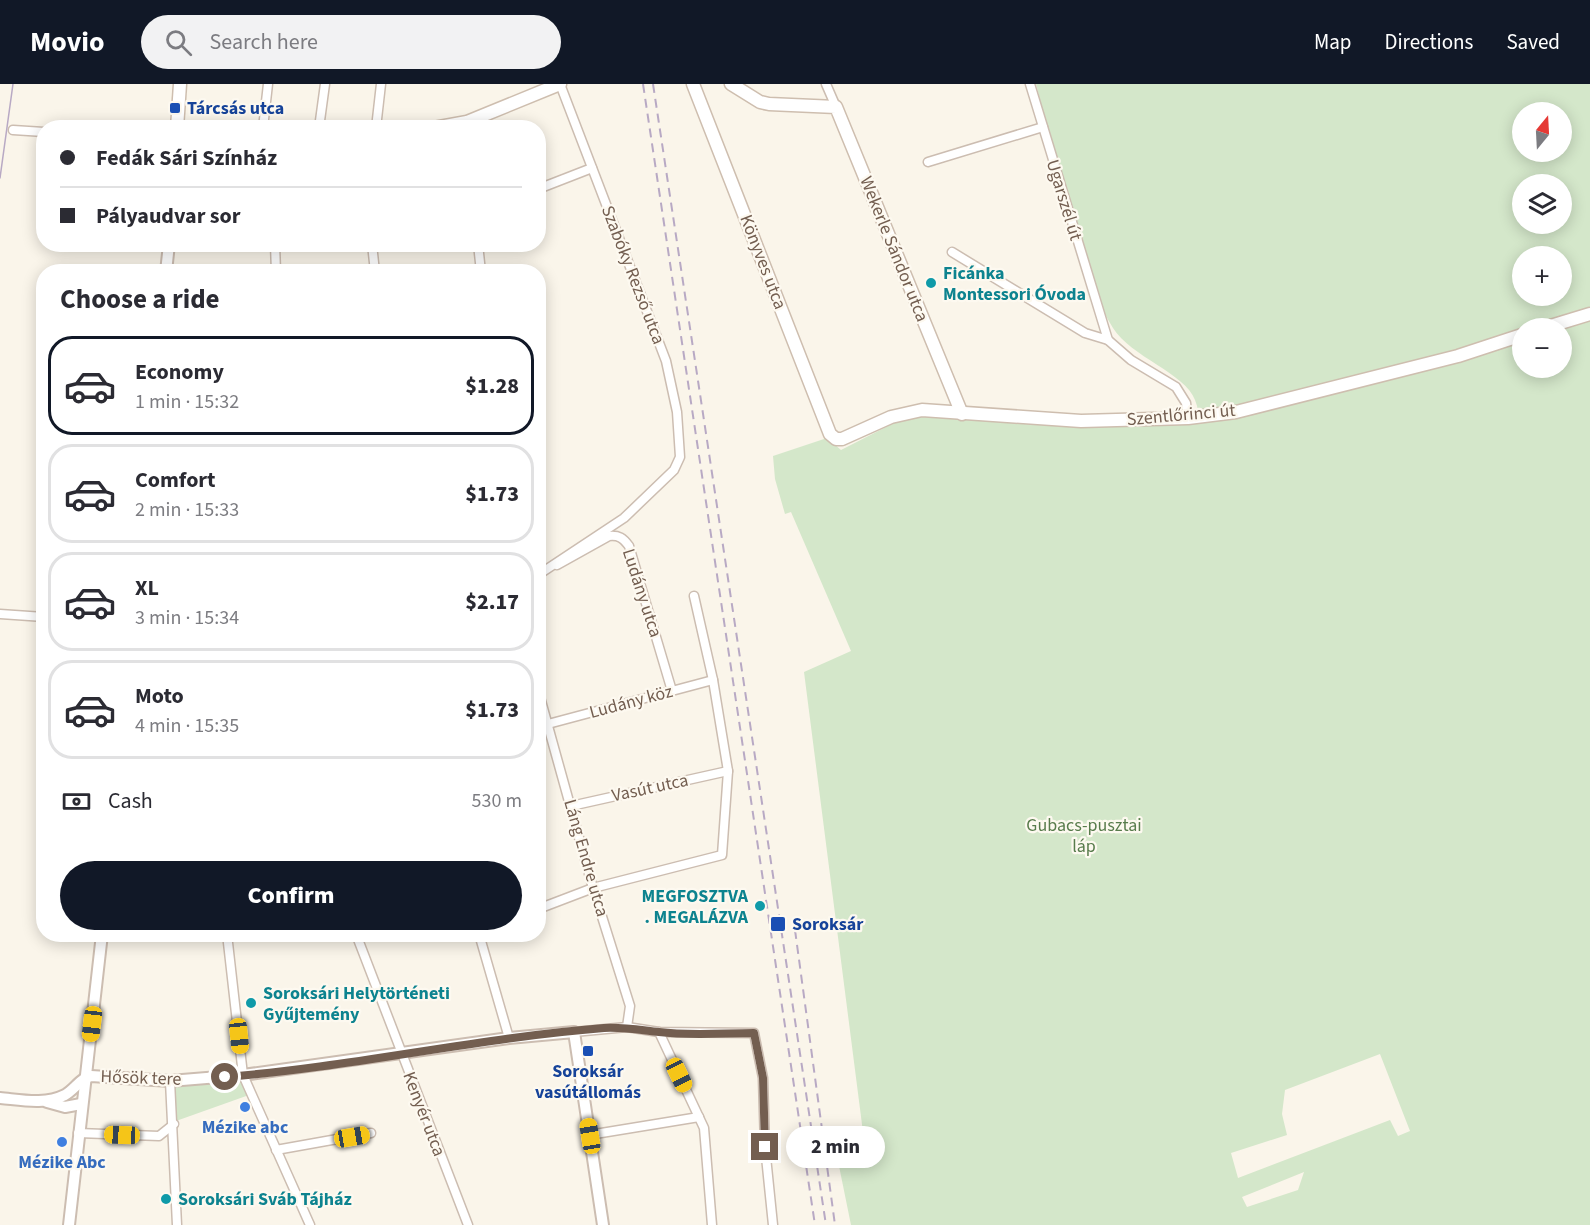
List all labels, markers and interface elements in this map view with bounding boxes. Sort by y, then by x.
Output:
search box [141,15,561,69]
text: Movio [30,22,105,62]
icon: search [162,26,195,59]
text: Search here [210,26,318,58]
text: Map [1314,27,1352,57]
text: Directions [1385,27,1473,57]
text: Saved [1506,27,1560,57]
place label: Tárcsás utca [187,96,284,121]
marker: Tárcsás utca [168,101,182,115]
north arrow [1512,102,1572,162]
map controls [1512,102,1572,378]
text: Fedák Sári Színház [96,142,277,174]
street label: Ugarszél út [1040,156,1088,244]
street label: Wekerle Sándor utca [853,173,935,325]
button: layers [1512,174,1572,234]
text: Pályaudvar sor [96,200,241,232]
street label: Szabóky Rezső utca [595,202,671,348]
street label: Könyves utca [734,211,792,313]
button: + [1512,246,1572,306]
place label: Ficánka Montessori Óvoda [943,261,1086,307]
marker: Ficánka Montessori Óvoda [924,276,938,290]
text: Choose a ride [60,280,220,319]
button: − [1512,318,1572,378]
text: Economy [135,356,224,388]
icon: car [63,359,117,413]
text: $1.28 [465,370,519,402]
text: 1 min · 15:32 [135,388,239,416]
street label: Szentlőrinci út [1126,398,1236,432]
text: Comfort [135,464,216,496]
icon: car [63,467,117,521]
text: $1.73 [465,478,519,510]
text: 2 min · 15:33 [135,496,239,524]
street label: Ludány utca [616,545,668,641]
text: XL [135,572,159,604]
icon: car [63,575,117,629]
text: $2.17 [465,586,519,618]
text: 3 min · 15:34 [135,604,239,632]
street label: Ludány köz [587,679,676,725]
text: Moto [135,680,184,712]
icon: car [63,683,117,737]
text: $1.73 [465,694,519,726]
text: 4 min · 15:35 [135,712,239,740]
street label: Vasút utca [609,768,691,808]
icon: cash [60,785,93,818]
text: Cash [108,785,153,817]
text: 530 m [472,787,522,815]
street label: Láng Endre utca [557,796,615,920]
park label: Gubacs-pusztai láp [1026,813,1142,859]
button: Confirm [60,861,522,930]
place label: MEGFOSZTVA . MEGALÁZVA [642,884,749,930]
marker: MEGFOSZTVA . MEGALÁZVA [753,899,767,913]
place label: Soroksár [792,912,864,937]
marker: Soroksár [769,915,787,933]
place label: Soroksári Helytörténeti Gyűjtemény [263,981,450,1027]
marker: Soroksári Helytörténeti Gyűjtemény [244,996,258,1010]
car [81,1005,103,1043]
car [228,1017,250,1055]
marker: Soroksár vasútállomás [581,1044,595,1058]
car [663,1055,695,1095]
place label: Soroksár vasútállomás [535,1059,641,1105]
route start [211,1063,238,1090]
street label: Hősök tere [100,1064,182,1092]
street label: Kenyér utca [396,1068,452,1160]
marker: Mézike abc [238,1100,252,1114]
place label: Mézike abc [202,1115,289,1140]
car [578,1117,602,1155]
car [104,1125,140,1145]
car [333,1125,371,1149]
callout: 2 min [786,1126,885,1168]
route end [751,1133,778,1160]
text: 2 min [811,1133,860,1161]
marker: Mézike Abc [55,1135,69,1149]
place label: Mézike Abc [18,1150,106,1175]
place label: Soroksári Sváb Tájház [178,1187,352,1212]
marker: Soroksári Sváb Tájház [159,1192,173,1206]

